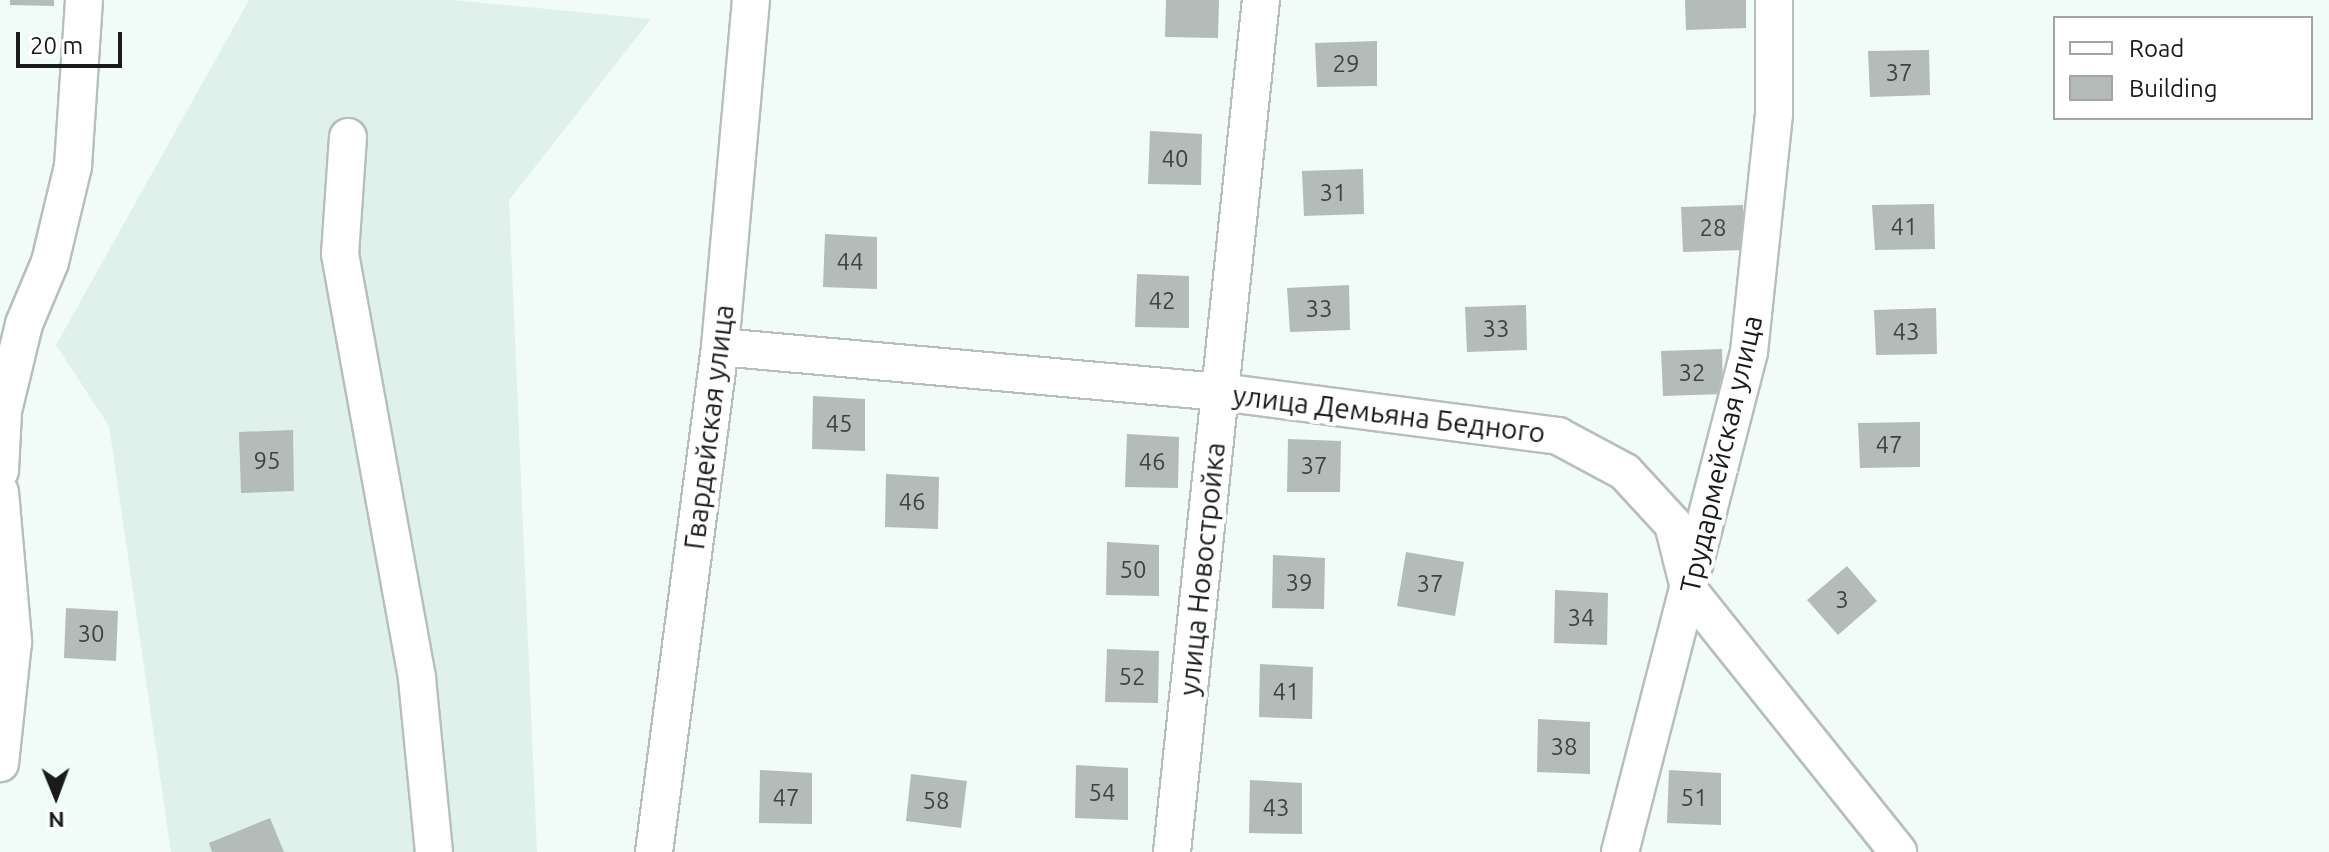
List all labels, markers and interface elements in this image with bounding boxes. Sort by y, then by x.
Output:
scale bar [20,16,126,66]
legend [2053,16,2313,120]
text: 20 m [30,32,83,59]
text: Road [2129,35,2184,62]
house number: 29 [1332,50,1360,78]
house number: 37 [1885,59,1913,87]
text: Building [2129,75,2217,102]
house number: 40 [1161,145,1189,173]
house number: 31 [1319,179,1347,207]
house number: 41 [1890,213,1918,241]
house number: 28 [1699,214,1727,242]
house number: 44 [836,248,864,276]
house number: 42 [1148,287,1176,315]
house number: 33 [1305,295,1333,323]
street label: Гвардейская улица [677,303,741,551]
street label: Трудармейская улица [1673,312,1769,596]
house number: 33 [1482,315,1510,343]
house number: 43 [1892,318,1920,346]
house number: 32 [1678,359,1706,387]
street label: улица Демьяна Бедного [1231,378,1547,450]
house number: 45 [825,410,853,438]
house number: 47 [1875,431,1903,459]
street label: улица Новостройка [1172,441,1232,697]
house number: 95 [253,447,281,475]
house number: 46 [1138,448,1166,476]
house number: 37 [1300,452,1328,480]
house number: 46 [898,488,926,516]
house number: 50 [1119,556,1147,584]
house number: 39 [1285,569,1313,597]
house number: 37 [1416,570,1444,598]
house number: 3 [1835,586,1849,614]
house number: 34 [1567,604,1595,632]
house number: 30 [77,620,105,648]
house number: 52 [1118,663,1146,691]
house number: 41 [1272,678,1300,706]
house number: 38 [1550,733,1578,761]
north arrow [16,756,96,836]
house number: 54 [1088,779,1116,807]
house number: 47 [772,784,800,812]
house number: 51 [1680,784,1708,812]
house number: 58 [922,787,950,815]
house number: 43 [1262,794,1290,822]
text: N [48,808,65,833]

